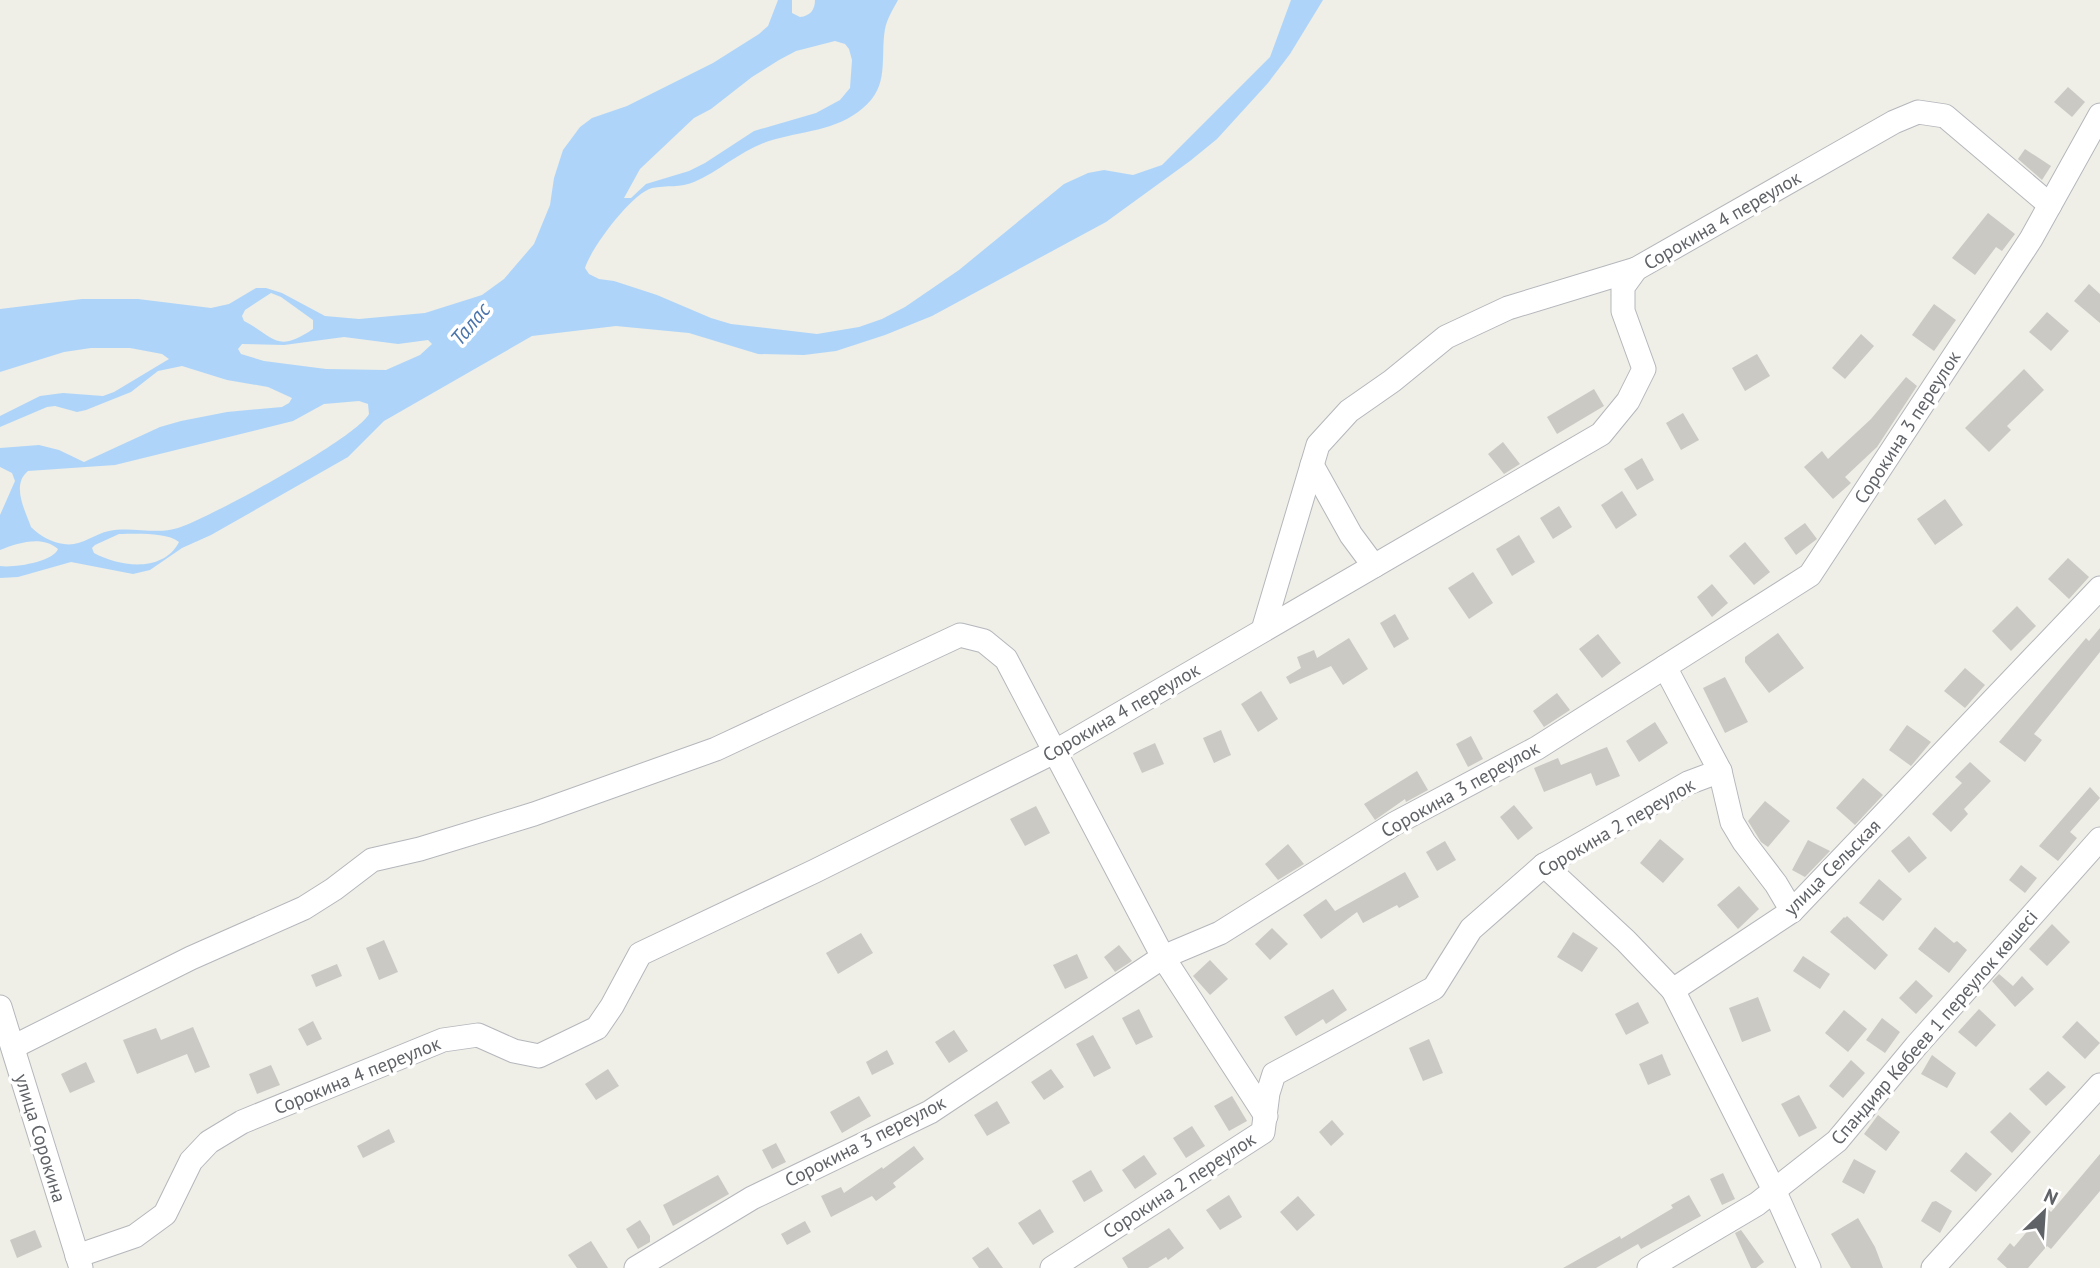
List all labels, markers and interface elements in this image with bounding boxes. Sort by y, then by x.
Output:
street label: Сорокина 4 переулок [1639,165,1805,275]
water label: Талас [444,296,497,351]
street label: Сорокина 3 переулок [1849,346,1965,508]
street label: Сорокина 4 переулок [1038,657,1204,767]
street label: Сорокина 3 переулок [1377,736,1543,842]
street label: Сорокина 2 переулок [1533,772,1699,882]
street label: улица Сельская [1779,814,1885,920]
street label: Спандияр Көбеев 1 переулок көшесі [1825,905,2043,1149]
street label: Сорокина 4 переулок [270,1031,444,1119]
street label: улица Сорокина [10,1071,72,1205]
street label: Сорокина 3 переулок [781,1090,949,1192]
street label: Сорокина 2 переулок [1098,1127,1260,1243]
north arrow [2009,1177,2079,1247]
text: N [2040,1183,2062,1210]

